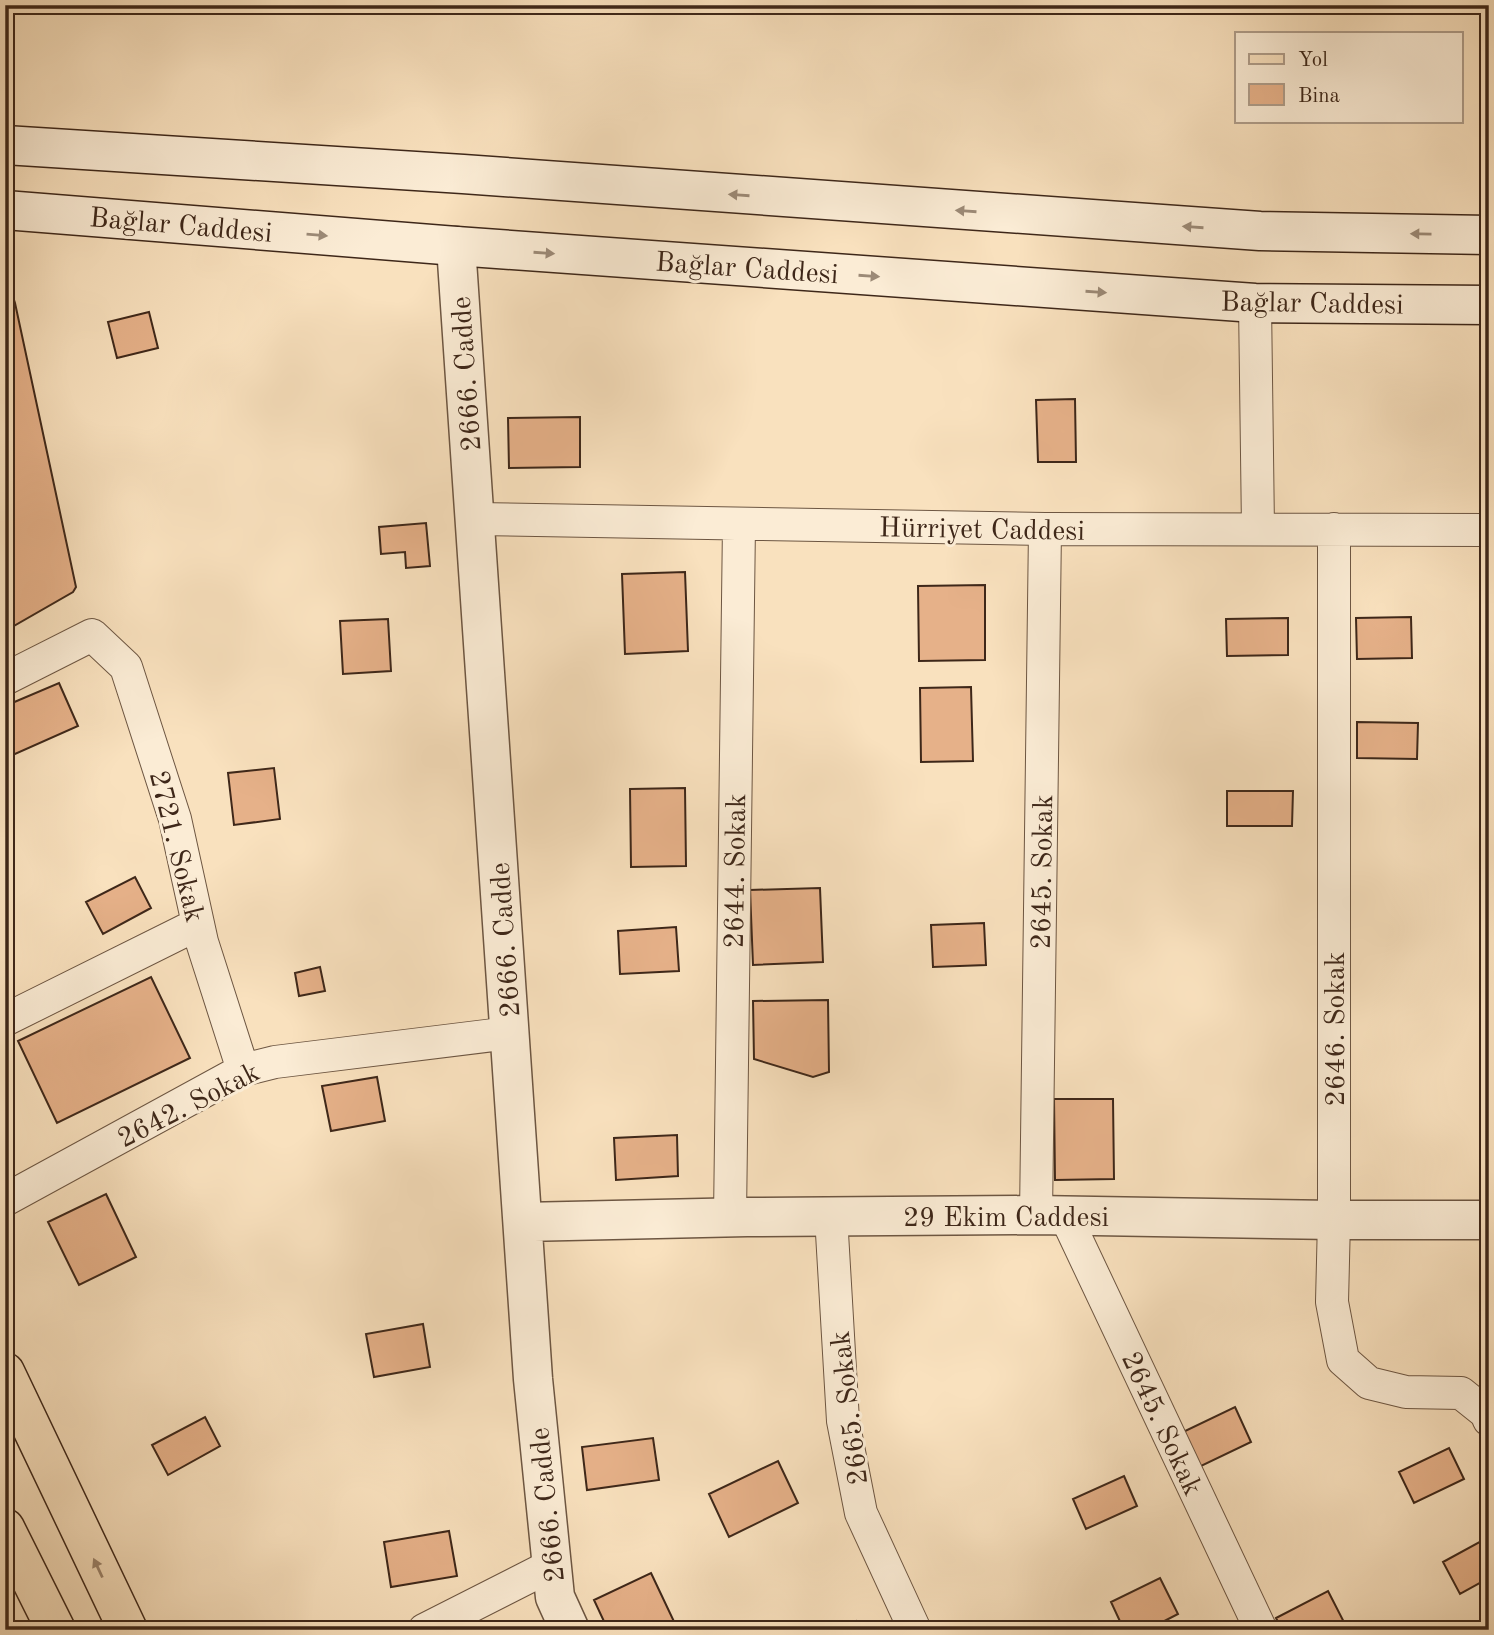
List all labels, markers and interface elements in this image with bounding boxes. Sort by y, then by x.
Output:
legend [1235,32,1462,122]
text: Yol [1298,50,1328,71]
text: Bina [1298,86,1340,107]
one-way arrow [728,189,750,200]
street label: Bağlar Caddesi [88,205,273,249]
one-way arrow [955,205,977,216]
one-way arrow [1182,221,1204,232]
one-way arrow [1409,228,1431,240]
one-way arrow [307,230,329,241]
one-way arrow [534,247,556,258]
street label: Bağlar Caddesi [654,250,839,290]
one-way arrow [858,271,880,282]
one-way arrow [1085,287,1107,298]
street label: Bağlar Caddesi [1220,289,1404,321]
street label: 2666. Cadde [449,295,487,452]
street label: Hürriyet Caddesi [879,515,1085,547]
street label: 2721. Sokak [143,768,207,925]
street label: 2644. Sokak [722,793,752,949]
street label: 2645. Sokak [1029,794,1059,950]
street label: 2666. Cadde [488,861,526,1018]
street label: 2646. Sokak [1323,952,1351,1106]
street label: 2642. Sokak [114,1059,265,1154]
street label: 29 Ekim Caddesi [903,1205,1109,1233]
street label: 2665. Sokak [828,1329,874,1486]
street label: 2645. Sokak [1115,1348,1206,1500]
street label: 2666. Cadde [527,1426,571,1583]
one-way arrow [92,1558,104,1578]

